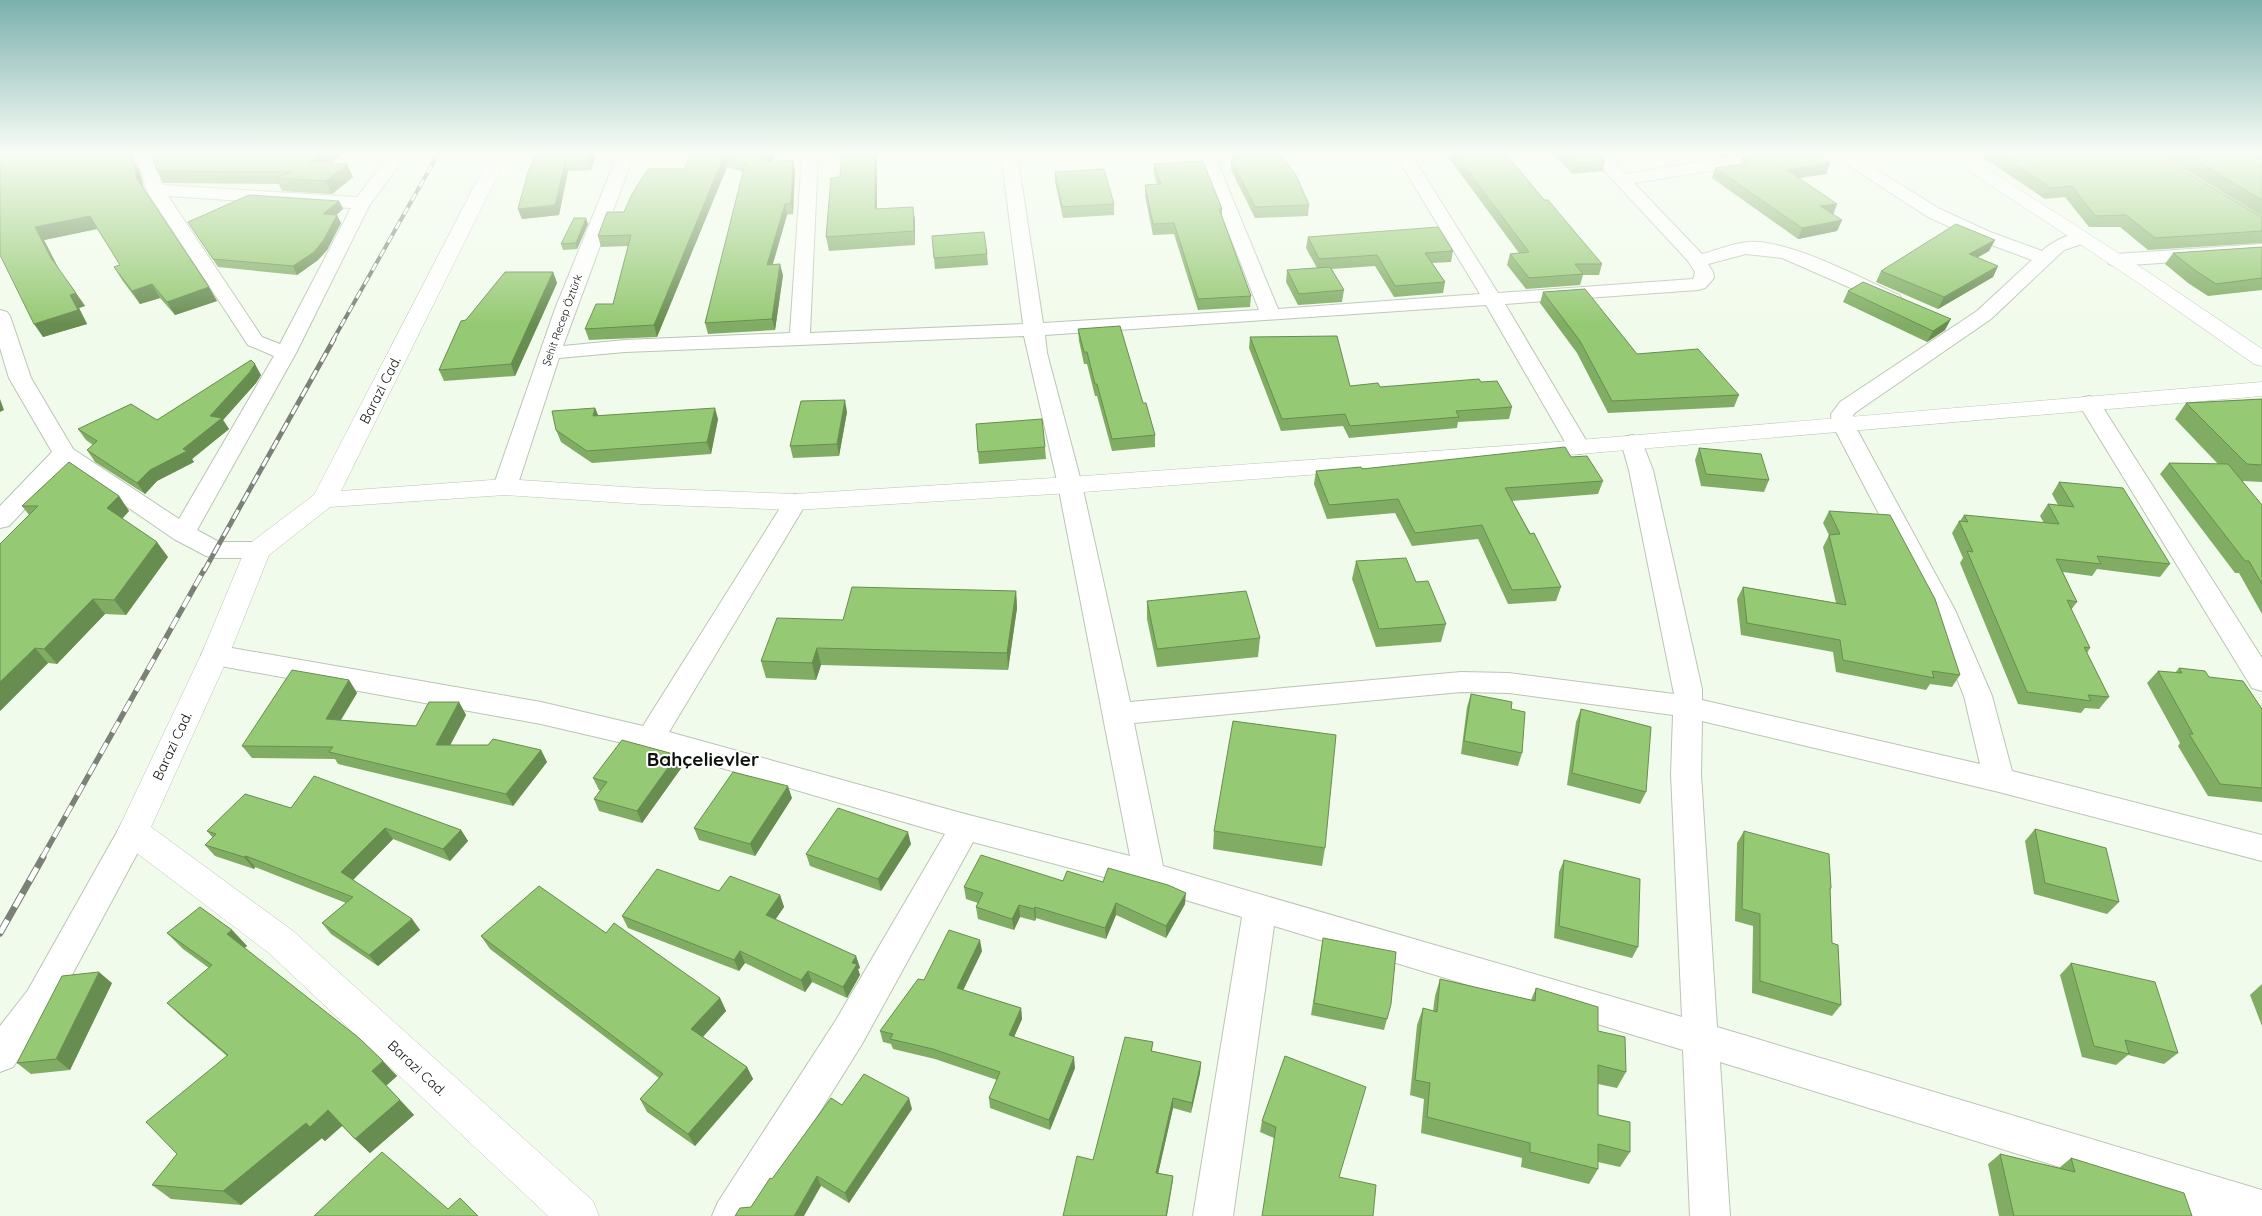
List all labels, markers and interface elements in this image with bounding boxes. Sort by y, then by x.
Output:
street label: Şehit Recep Öztürk [539,272,585,368]
street label: Barazi Cad. [355,353,405,427]
street label: Barazi Cad. [148,709,196,783]
district label: Bahçelievler [647,747,759,771]
street label: Barazi Cad. [384,1036,450,1100]

